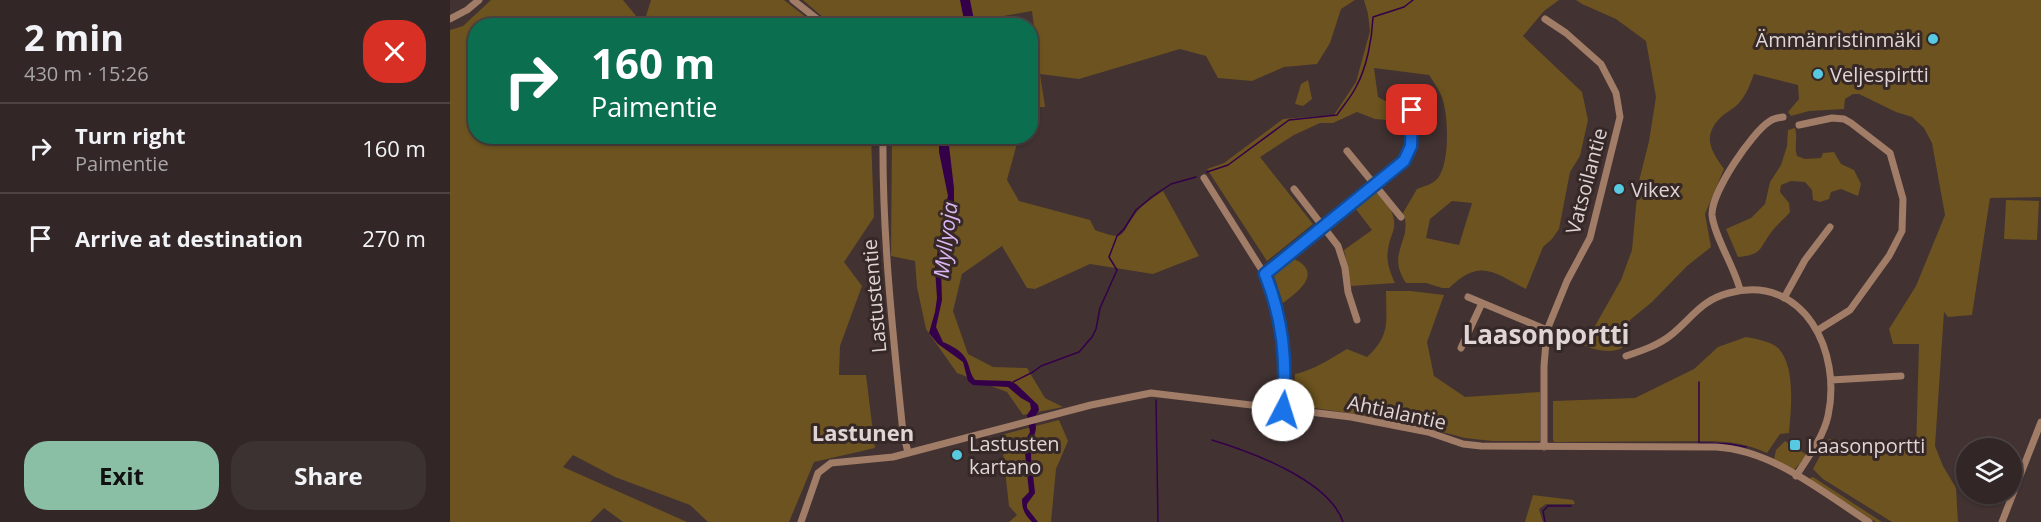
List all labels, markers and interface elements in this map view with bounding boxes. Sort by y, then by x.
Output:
text: 2 min [24,13,124,62]
button: close [363,20,426,83]
place label: Ämmänristinmäki [1756,26,1921,53]
marker: Ämmänristinmäki [1926,32,1940,46]
text: 160 m [591,34,715,91]
icon: right [492,42,570,120]
text: 430 m · 15:26 [24,60,149,87]
place label: Veljespirtti [1830,61,1929,88]
marker: Veljespirtti [1811,67,1825,81]
pin [1386,84,1437,135]
text: Paimentie [591,88,717,125]
icon: arrive [1395,93,1428,126]
text: Turn right [75,120,186,150]
street label: Vatsoilantie [1559,125,1613,237]
icon: right [24,132,57,165]
text: 160 m [362,133,426,163]
text: Paimentie [75,150,169,177]
place label: Vikex [1631,176,1681,203]
marker: Vikex [1612,182,1626,196]
water label: Myllyoja [926,200,964,280]
icon: arrive [24,222,57,255]
text: Arrive at destination [75,223,303,253]
text: 270 m [362,223,426,253]
street label: Lastustentie [856,238,892,354]
district label: Laasonportti [1462,316,1630,352]
position arrow [1251,378,1315,442]
street label: Ahtialantie [1345,388,1449,436]
district label: Lastunen [812,417,914,447]
place label: Lastusten kartano [969,430,1060,480]
place label: Laasonportti [1807,432,1925,459]
marker: Laasonportti [1788,438,1802,452]
map controls [1956,438,2022,504]
button: layers [1956,438,2022,504]
button: Exit [24,441,219,510]
button: Share [231,441,426,510]
marker: Lastusten kartano [950,448,964,462]

